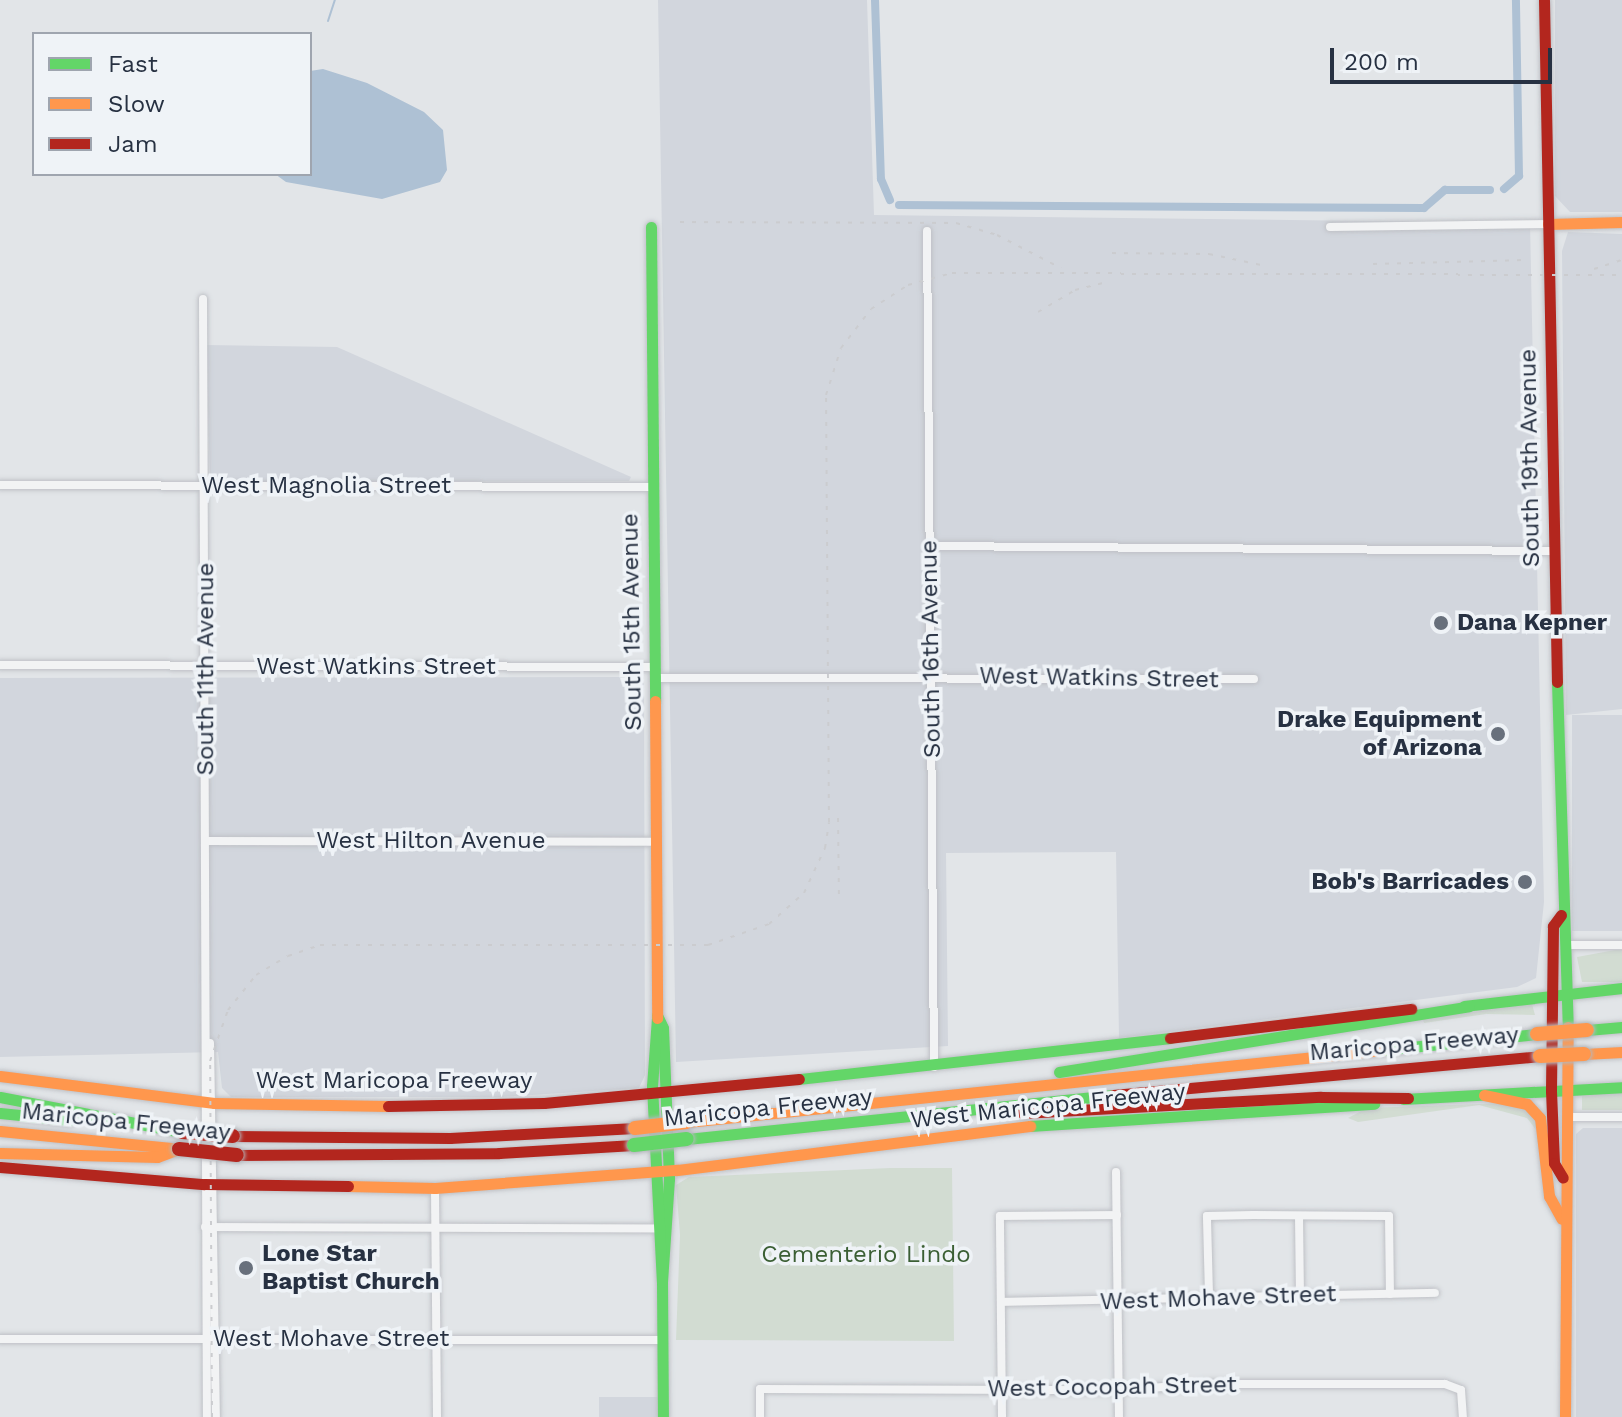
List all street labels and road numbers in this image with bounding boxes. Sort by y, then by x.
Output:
street label: South 19th Avenue [1514,348,1546,568]
street label: West Magnolia Street [201,472,451,500]
street label: South 15th Avenue [616,512,648,732]
street label: South 16th Avenue [915,539,947,759]
street label: South 11th Avenue [192,562,220,776]
street label: West Watkins Street [256,653,496,681]
street label: West Watkins Street [979,662,1219,694]
street label: West Hilton Avenue [316,827,546,855]
street label: Maricopa Freeway [1308,1020,1520,1068]
street label: West Maricopa Freeway [255,1067,533,1095]
street label: West Maricopa Freeway [909,1077,1187,1135]
street label: Maricopa Freeway [662,1083,874,1133]
street label: Maricopa Freeway [20,1097,232,1147]
street label: West Mohave Street [1099,1279,1337,1317]
street label: West Mohave Street [213,1325,449,1353]
street label: West Cocopah Street [987,1370,1237,1404]

